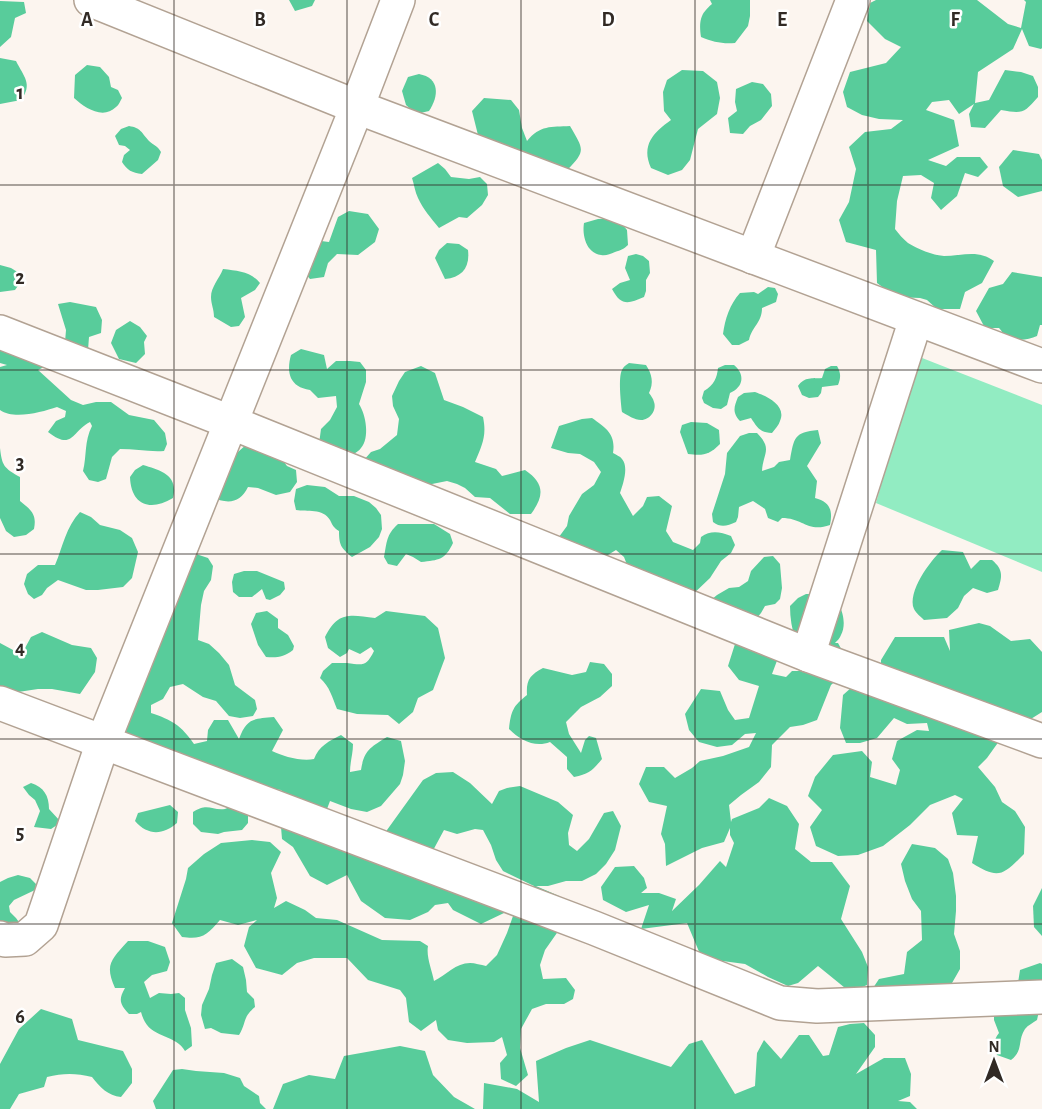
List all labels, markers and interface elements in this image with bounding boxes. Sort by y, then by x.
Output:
text: A [81,10,93,30]
text: B [254,10,266,30]
text: C [429,10,440,30]
text: D [601,10,615,30]
text: E [777,10,787,30]
text: F [950,10,960,30]
text: 1 [16,83,24,103]
text: 2 [15,268,25,288]
text: 3 [16,453,24,473]
text: 4 [15,638,25,658]
text: 5 [16,823,24,843]
text: 6 [15,1007,25,1027]
north arrow [964,1031,1024,1091]
text: N [988,1039,1000,1055]

